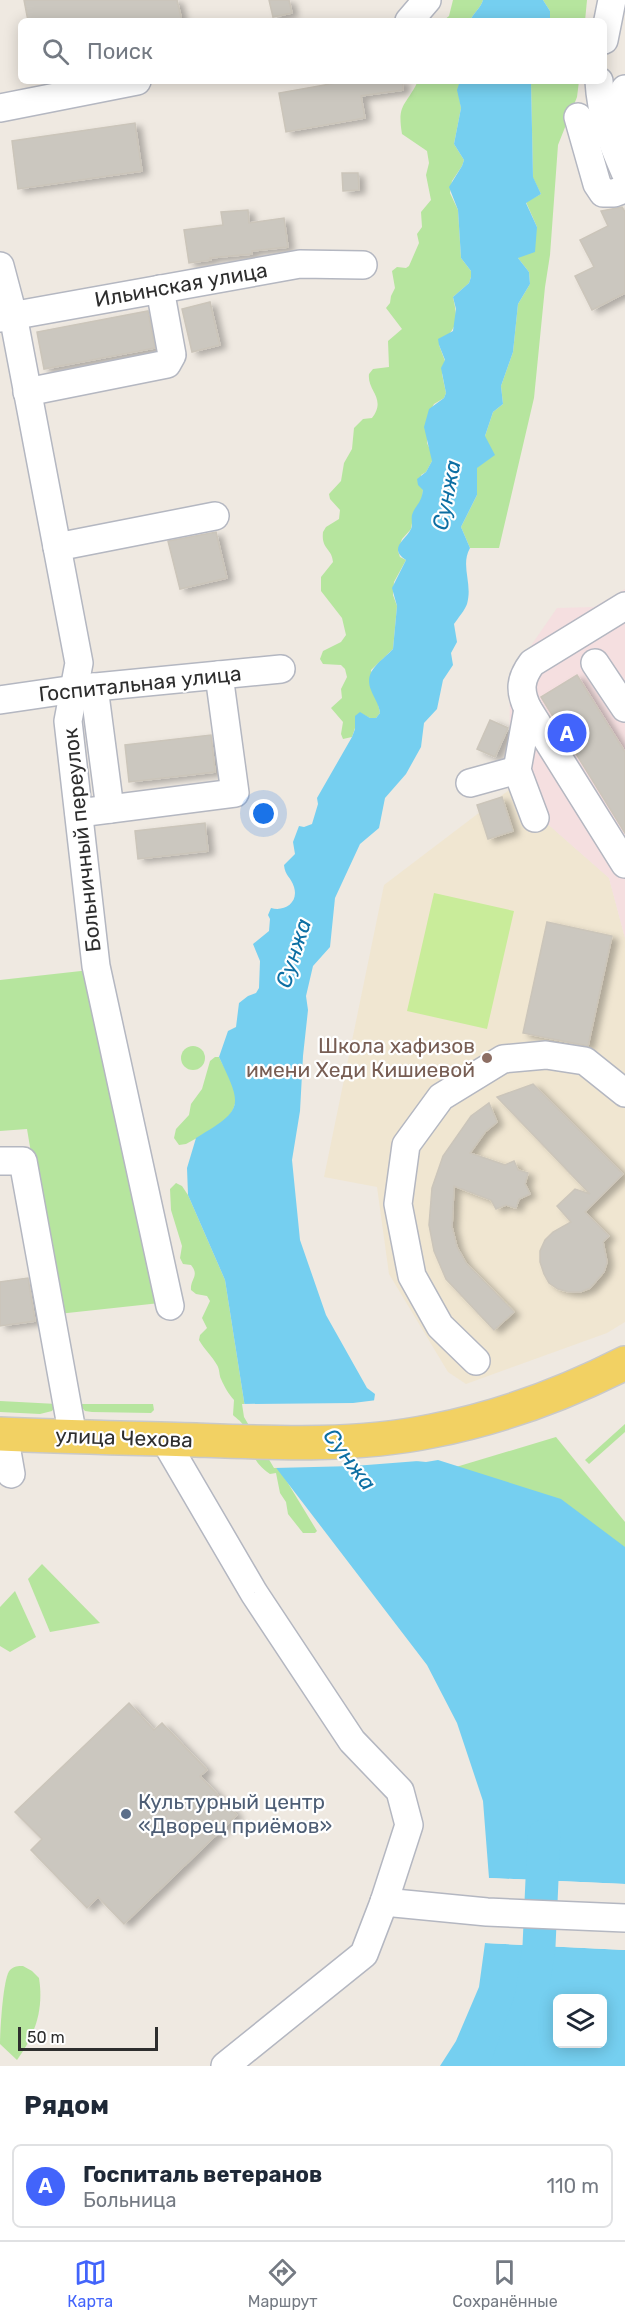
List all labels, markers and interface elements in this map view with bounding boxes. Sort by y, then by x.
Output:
search box [18,18,607,84]
icon: search [39,35,72,68]
text: Поиск [87,38,153,65]
street label: Ильинская улица [92,257,269,312]
water label: Сунжа [426,458,467,532]
street label: Госпитальная улица [37,660,243,707]
pin: A [548,710,586,756]
street label: Больничный переулок [57,727,106,953]
your location [249,799,278,828]
water label: Сунжа [270,915,317,991]
place label: Школа хафизов имени Хеди Кишиевой [246,1033,475,1082]
marker: Школа хафизов имени Хеди Кишиевой [480,1051,494,1065]
street label: улица Чехова [55,1423,193,1452]
water label: Сунжа [318,1423,382,1496]
place label: Культурный центр «Дворец приёмов» [138,1789,332,1838]
marker: Культурный центр «Дворец приёмов» [119,1807,133,1821]
map controls [553,1994,607,2048]
button: layers [553,1994,607,2048]
scale bar [18,2024,158,2052]
text: 50 m [27,2028,65,2047]
text: Рядом [24,2090,109,2121]
text: Госпиталь ветеранов [83,2161,322,2188]
text: A [38,2174,53,2198]
text: 110 m [547,2174,599,2198]
text: Больница [83,2188,176,2212]
tab: Карта [67,2256,113,2311]
tab: Маршрут [248,2256,318,2311]
tab: Сохранённые [452,2256,558,2311]

